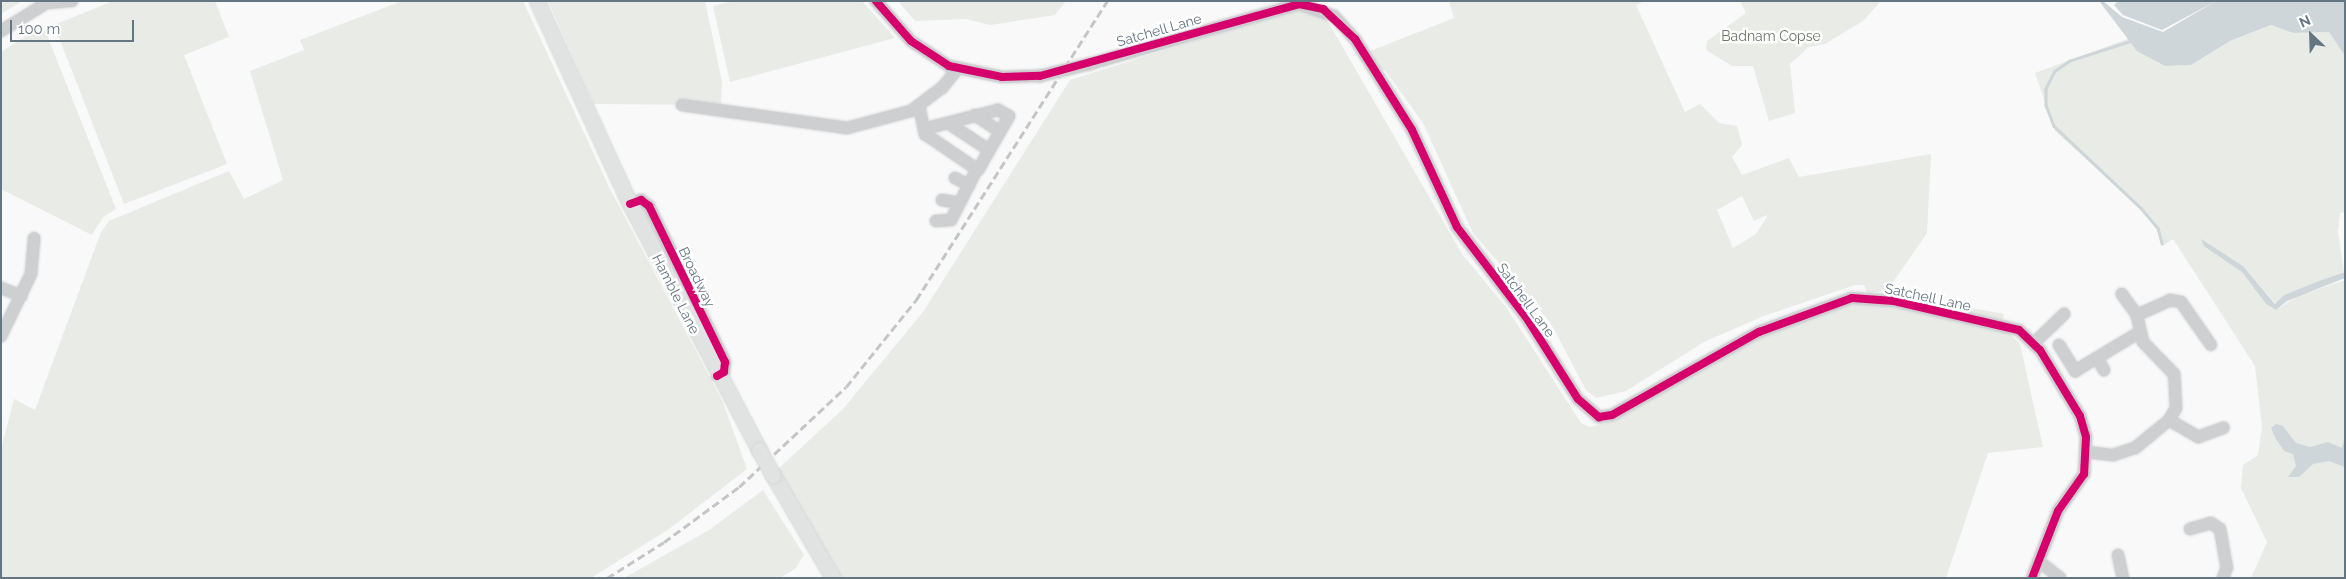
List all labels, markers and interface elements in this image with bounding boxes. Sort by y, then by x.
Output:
scale bar [12,10,136,42]
street label: Satchell Lane [1114,10,1204,50]
north arrow [2286,10,2336,60]
text: N [2297,12,2313,31]
text: 100 m [18,20,60,38]
park label: Badnam Copse [1721,28,1821,44]
street label: Broadway [675,244,719,310]
street label: Hamble Lane [649,251,703,337]
street label: Satchell Lane [1493,259,1559,341]
street label: Satchell Lane [1883,280,1973,314]

